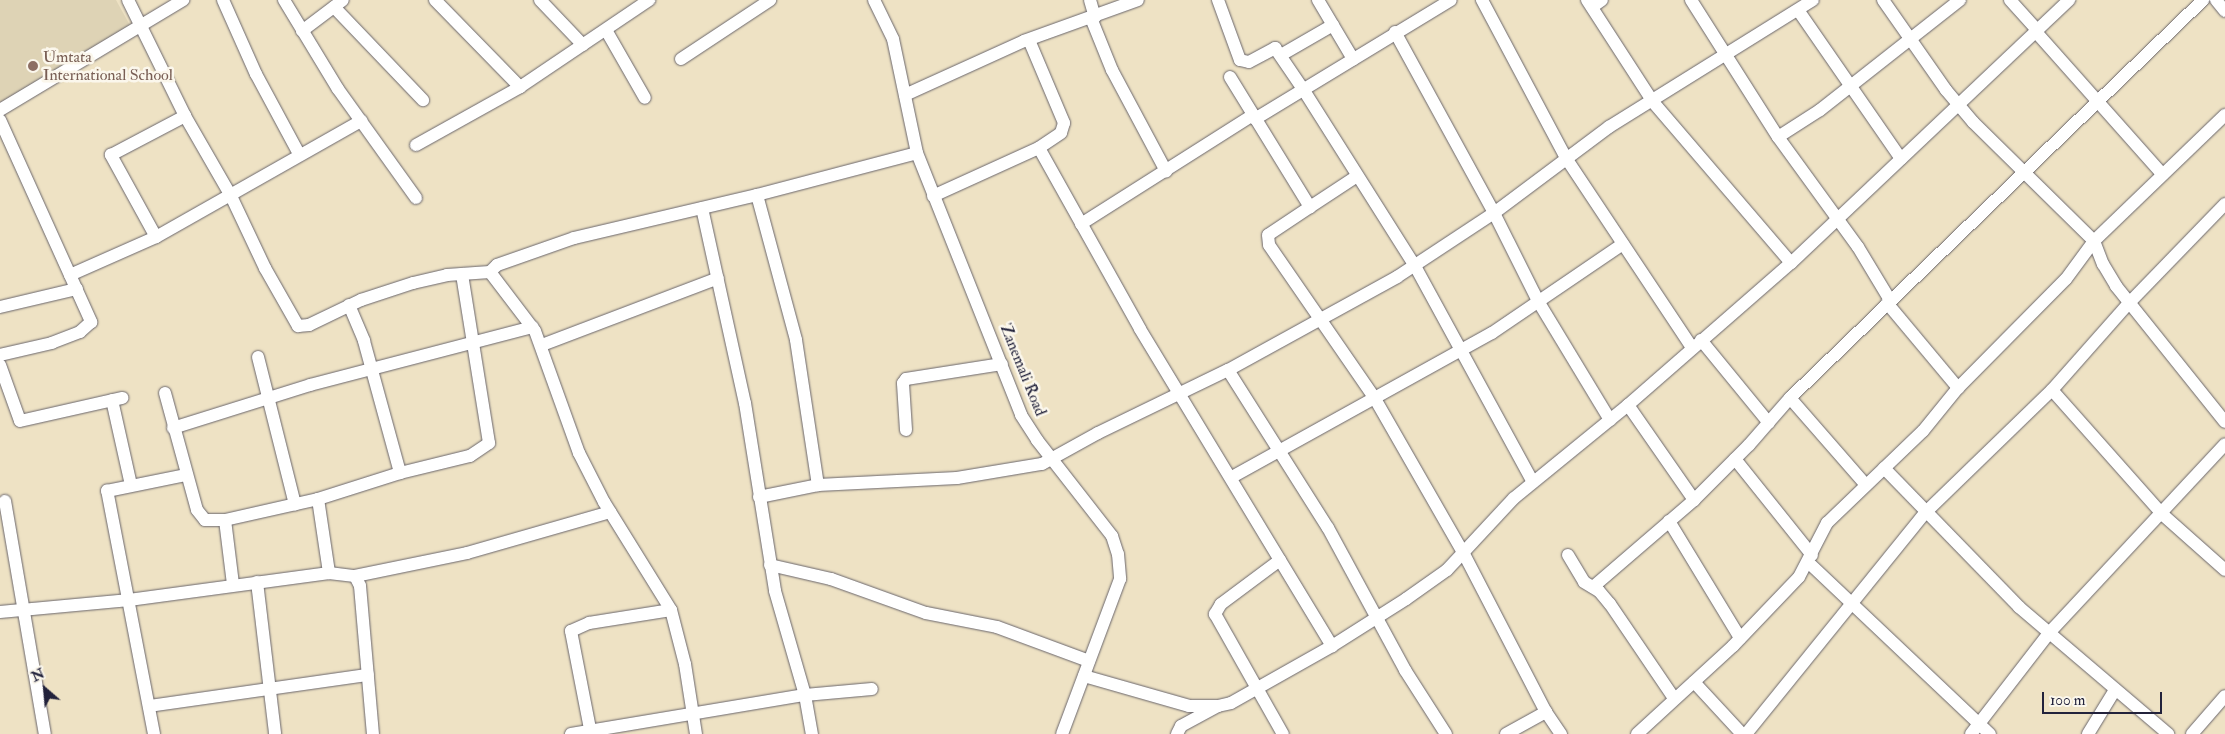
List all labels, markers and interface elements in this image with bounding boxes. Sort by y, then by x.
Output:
place label: Umtata International School [43,47,173,85]
marker: Umtata International School [27,60,39,72]
street label: Zanemali Road [996,321,1050,419]
north arrow [20,664,70,714]
text: N [29,665,47,686]
scale bar [2045,682,2165,714]
text: 100 m [2050,691,2085,710]

